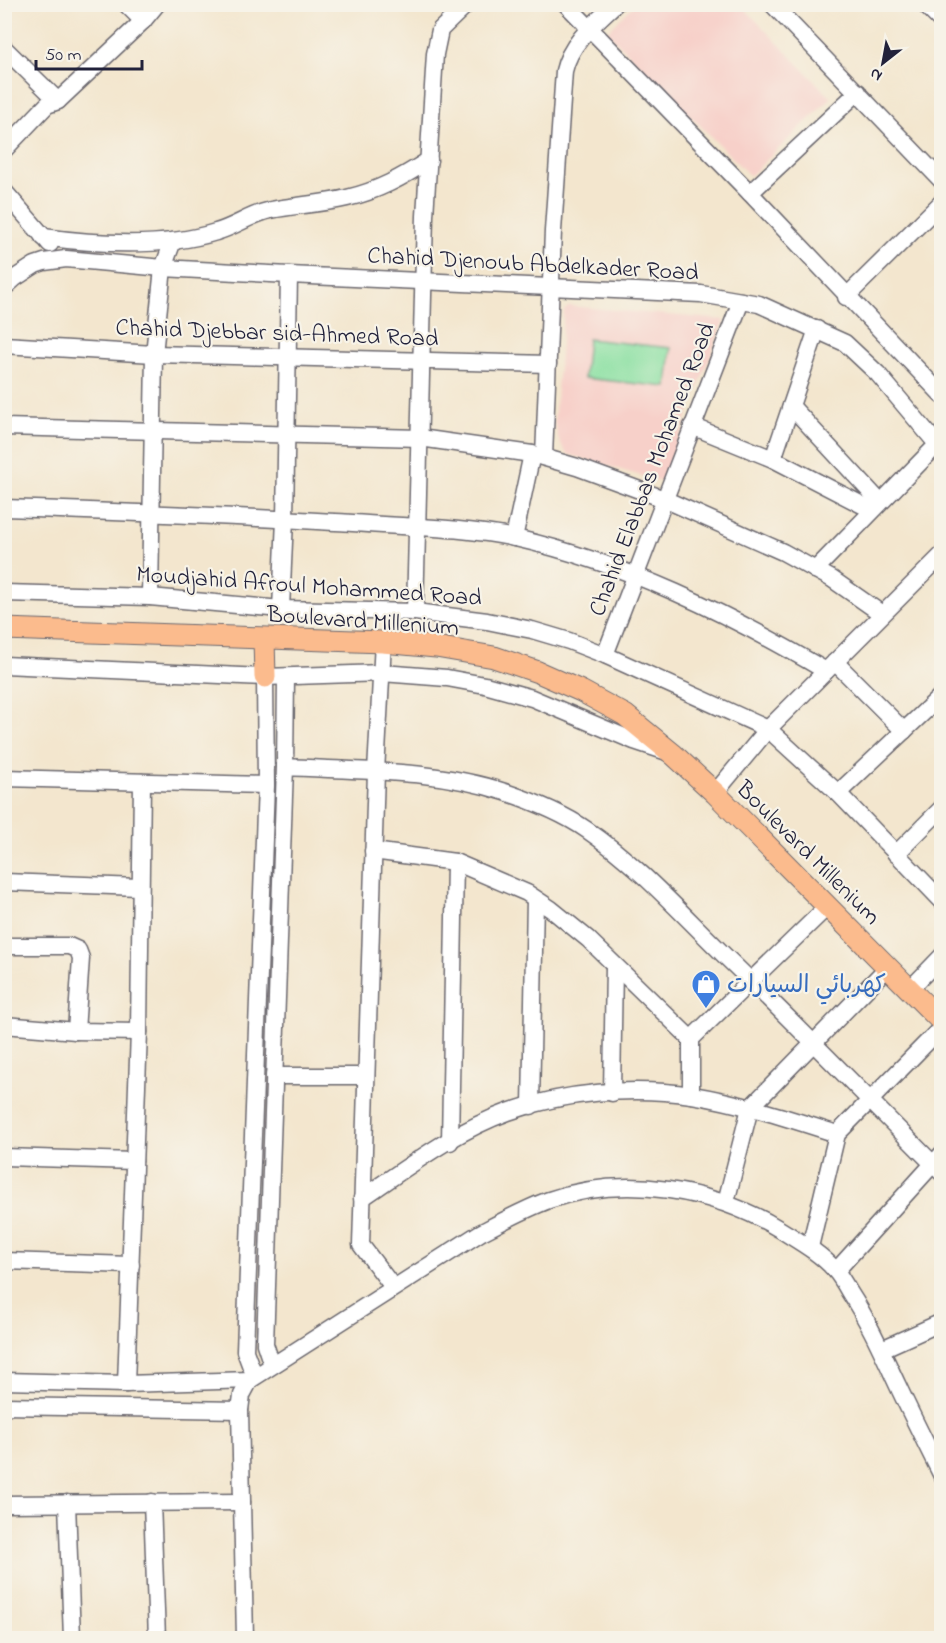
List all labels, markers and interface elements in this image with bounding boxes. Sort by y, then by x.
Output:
scale bar [36,33,142,71]
north arrow [853,33,913,93]
text: 50 m [45,43,82,69]
text: N [865,61,887,87]
street label: Chahid Djenoub Abdelkader Road [366,239,700,292]
street label: Chahid Djebbar sid-Ahmed Road [115,311,440,358]
street label: Chahid Elabbas Mohamed Road [581,318,726,622]
street label: Moudjahid Afroul Mohammed Road [135,558,483,617]
street label: Boulevard Millenium [265,598,460,647]
street label: Boulevard Millenium [726,773,888,934]
shop icon: كهربائي السيارات [690,968,722,1010]
place label: كهربائي السيارات [727,969,886,1005]

